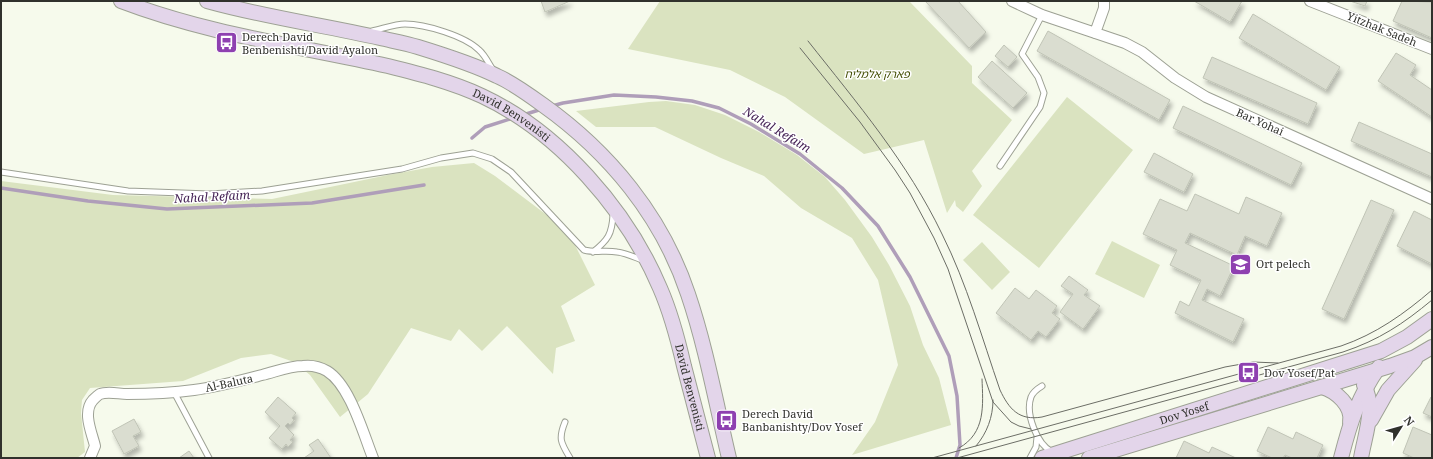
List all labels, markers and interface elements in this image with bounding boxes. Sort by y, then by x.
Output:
street label: Yitzhak Sadeh [1344,7,1419,49]
place label: Derech David Benbenishti/David Ayalon [242,29,378,57]
bus stop icon: Derech David Benbenishti/David Ayalon [213,30,239,56]
park label: פארק אלמליח [844,66,911,81]
street label: David Benvenisti [470,85,554,145]
water label: Nahal Refaim [739,102,814,157]
street label: Bar Yohai [1234,104,1287,139]
water label: Nahal Refaim [173,186,251,207]
school or university icon: Ort pelech [1227,251,1253,277]
place label: Ort pelech [1256,256,1310,271]
street label: David Benvenisti [672,342,709,433]
bus stop icon: Dov Yosef/Pat [1236,360,1262,386]
place label: Dov Yosef/Pat [1264,365,1335,380]
street label: Al-Baluta [204,370,254,395]
street label: Dov Yosef [1157,398,1211,428]
place label: Derech David Banbanishty/Dov Yosef [742,406,863,434]
bus stop icon: Derech David Banbanishty/Dov Yosef [714,407,740,433]
north arrow [1381,407,1421,447]
text: N [1401,413,1418,429]

